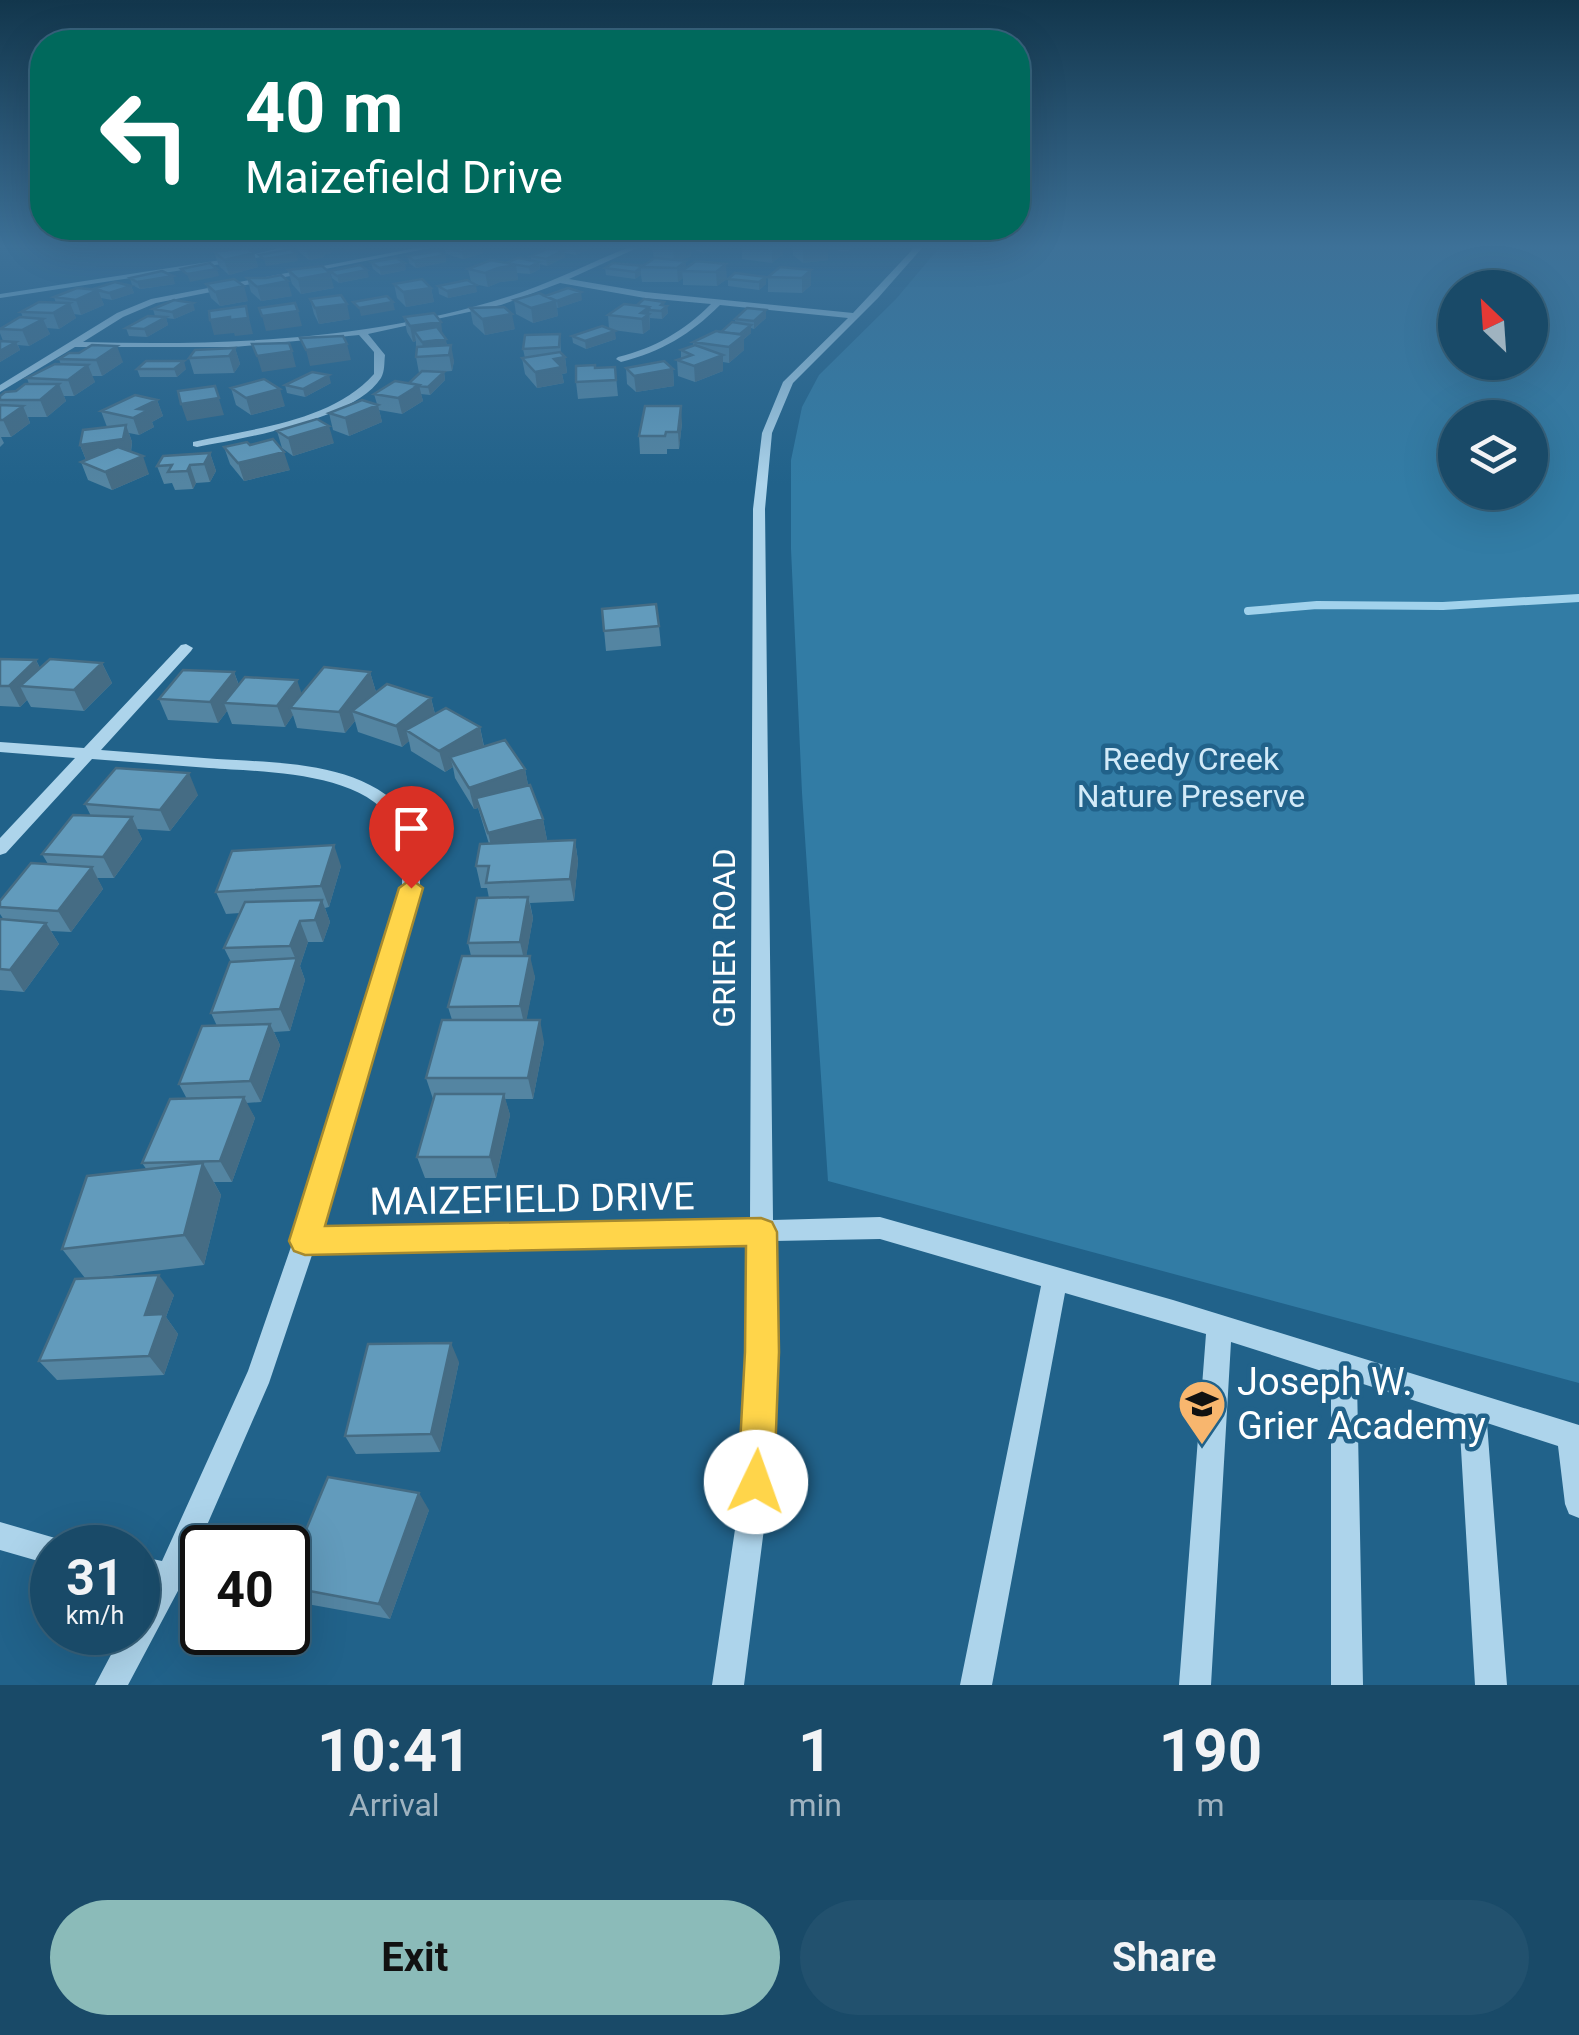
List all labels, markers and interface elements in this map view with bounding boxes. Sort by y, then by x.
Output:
text: 40 m [245,67,403,149]
icon: left [80,70,210,200]
text: Maizefield Drive [245,151,563,204]
north arrow [1438,270,1548,380]
map controls [1438,270,1548,510]
button: layers [1438,400,1548,510]
park label: Reedy Creek Nature Preserve [1077,740,1305,815]
pin [369,786,454,889]
icon: arrive [384,801,439,856]
street label: GRIER ROAD [705,848,743,1028]
street label: MAIZEFIELD DRIVE [369,1174,695,1224]
place label: Joseph W. Grier Academy [1237,1360,1486,1448]
school or university icon: Joseph W. Grier Academy [1176,1378,1228,1446]
position arrow [704,1430,808,1534]
speed limit sign: 40 [180,1525,310,1655]
text: 31 [66,1549,124,1607]
text: km/h [66,1601,124,1630]
text: 10:41 [317,1715,472,1786]
text: 1 [798,1715,832,1786]
text: 190 [1159,1715,1262,1786]
text: Arrival [349,1786,440,1824]
text: min [788,1786,842,1824]
text: m [1196,1786,1224,1824]
button: Exit [50,1900,780,2015]
button: Share [800,1900,1529,2015]

